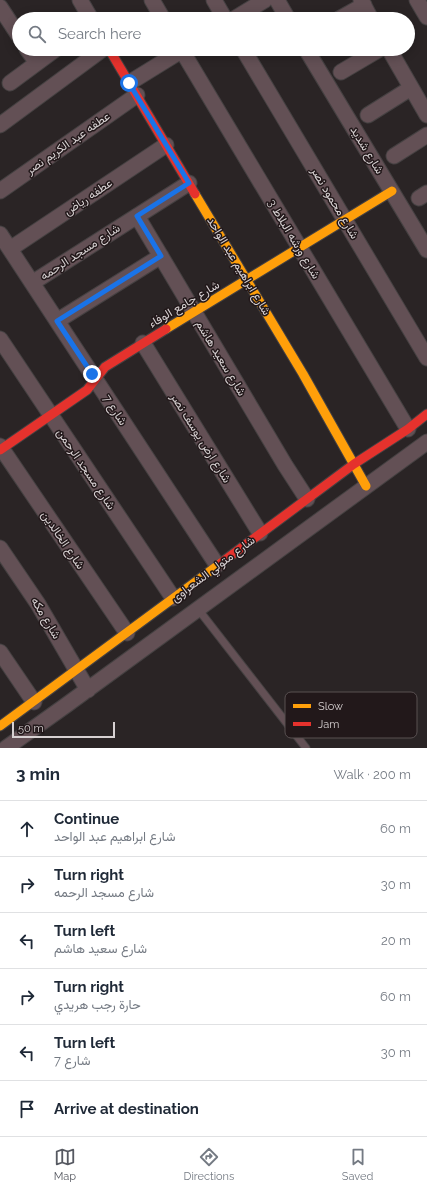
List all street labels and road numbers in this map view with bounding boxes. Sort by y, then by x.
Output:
street label: عطفه عبد الكريم نصر [23,109,113,179]
street label: شارع شديد [346,124,387,177]
street label: شارع محمود نصر [306,164,362,242]
street label: عطفه رياض [61,176,116,219]
street label: شارع ورشه البلاط 3 [263,197,323,282]
street label: شارع ابراهيم عبد الواحد [202,214,274,319]
street label: شارع مسجد الرحمه [37,221,124,285]
street label: شارع جامع الوفاء [146,277,223,332]
street label: شارع سعيد هاشم [191,318,249,399]
street label: شارع ارض يوسف نصر [166,390,234,486]
street label: شارع 7 [98,392,130,429]
street label: شارع مسجد الرحمن [52,426,118,513]
street label: شارع الخالدين [37,508,88,573]
street label: شارع متولي الشعراوى [168,533,259,607]
street label: شارع مكه [26,595,64,642]

